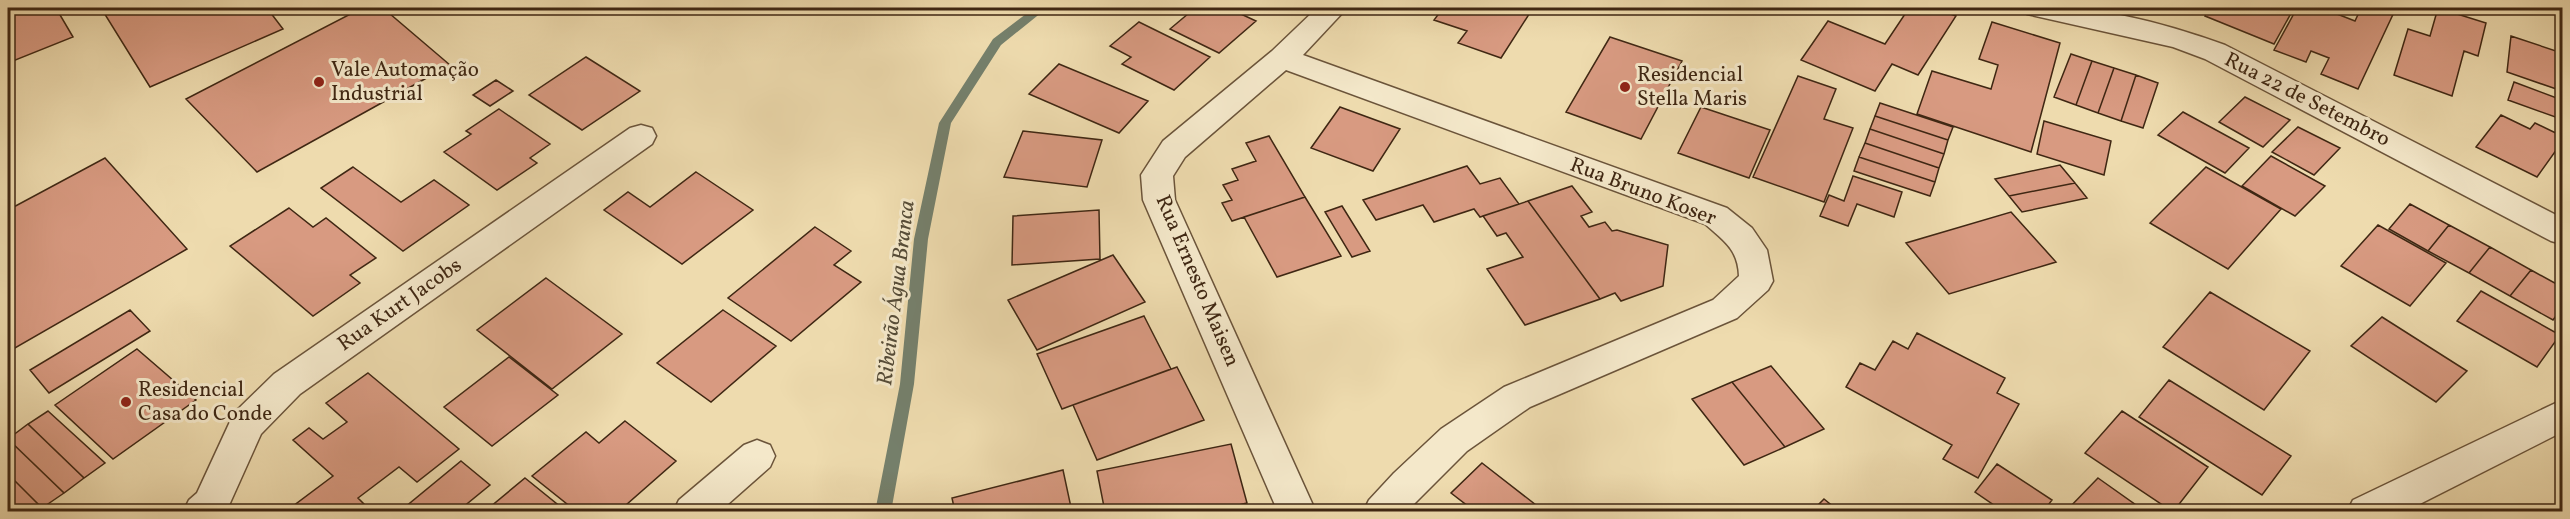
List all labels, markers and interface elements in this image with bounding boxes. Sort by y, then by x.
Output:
street label: Rua 22 de Setembro [2219,46,2395,154]
place label: Vale Automação Industrial [331,56,479,109]
place label: Residencial Stella Maris [1637,61,1747,114]
marker: Vale Automação Industrial [312,75,326,89]
marker: Residencial Stella Maris [1618,80,1632,94]
street label: Rua Bruno Koser [1566,151,1721,233]
street label: Rua Ernesto Maisen [1148,191,1246,371]
water label: Ribeirão Água Branca [870,199,924,387]
street label: Rua Kurt Jacobs [332,251,468,359]
place label: Residencial Casa do Conde [138,376,272,429]
marker: Residencial Casa do Conde [119,395,133,409]

